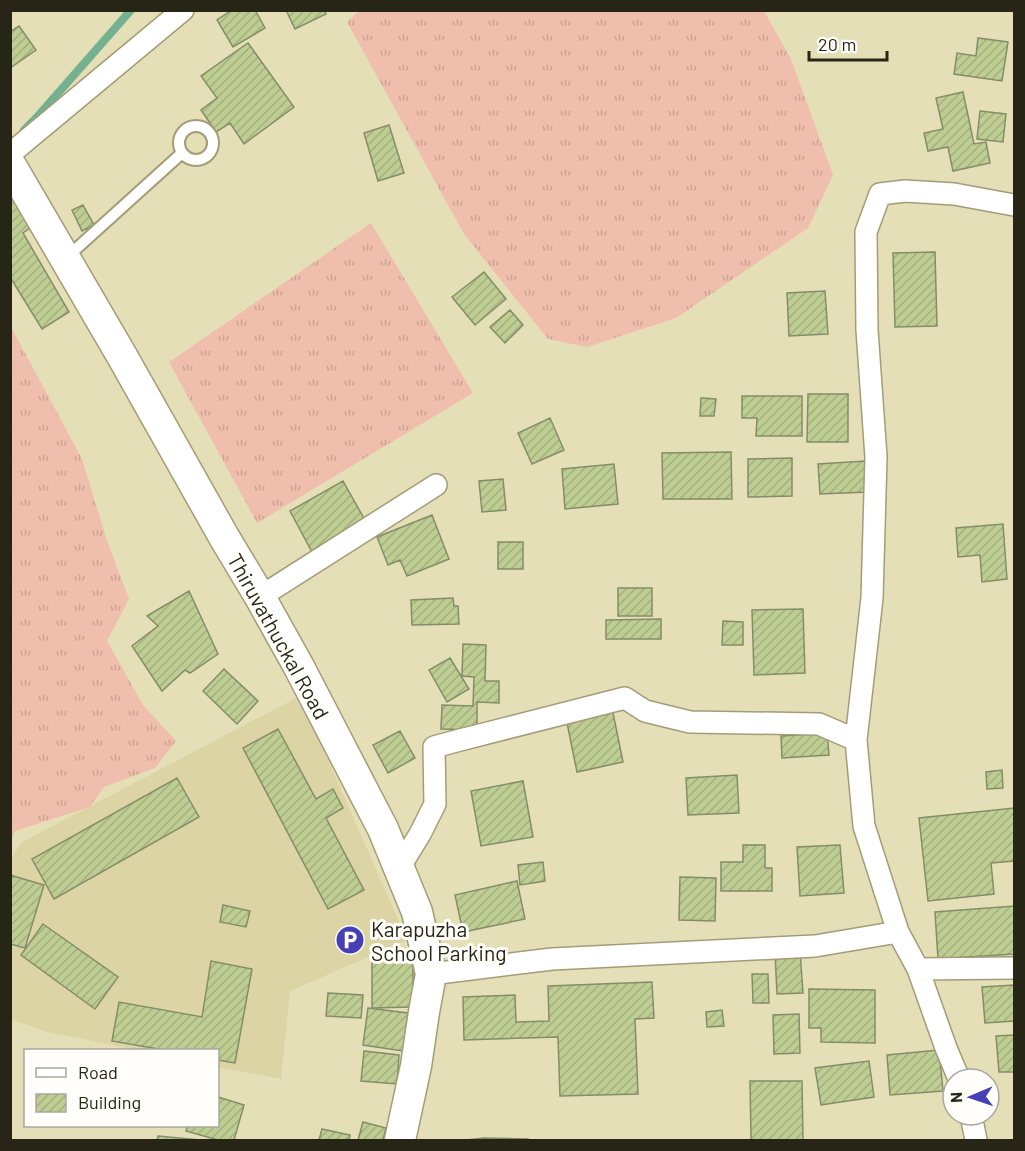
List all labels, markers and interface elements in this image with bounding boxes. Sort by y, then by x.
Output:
scale bar [809,24,887,62]
text: 20 m [818,33,856,55]
street label: Thiruvathuckal Road [223,549,335,723]
place label: Karapuzha School Parking [371,916,506,965]
parking icon: Karapuzha School Parking [334,924,366,956]
legend [24,1049,219,1127]
text: Road [78,1061,118,1083]
north arrow [941,1067,1001,1127]
text: Building [78,1091,141,1113]
text: N [946,1092,965,1103]

